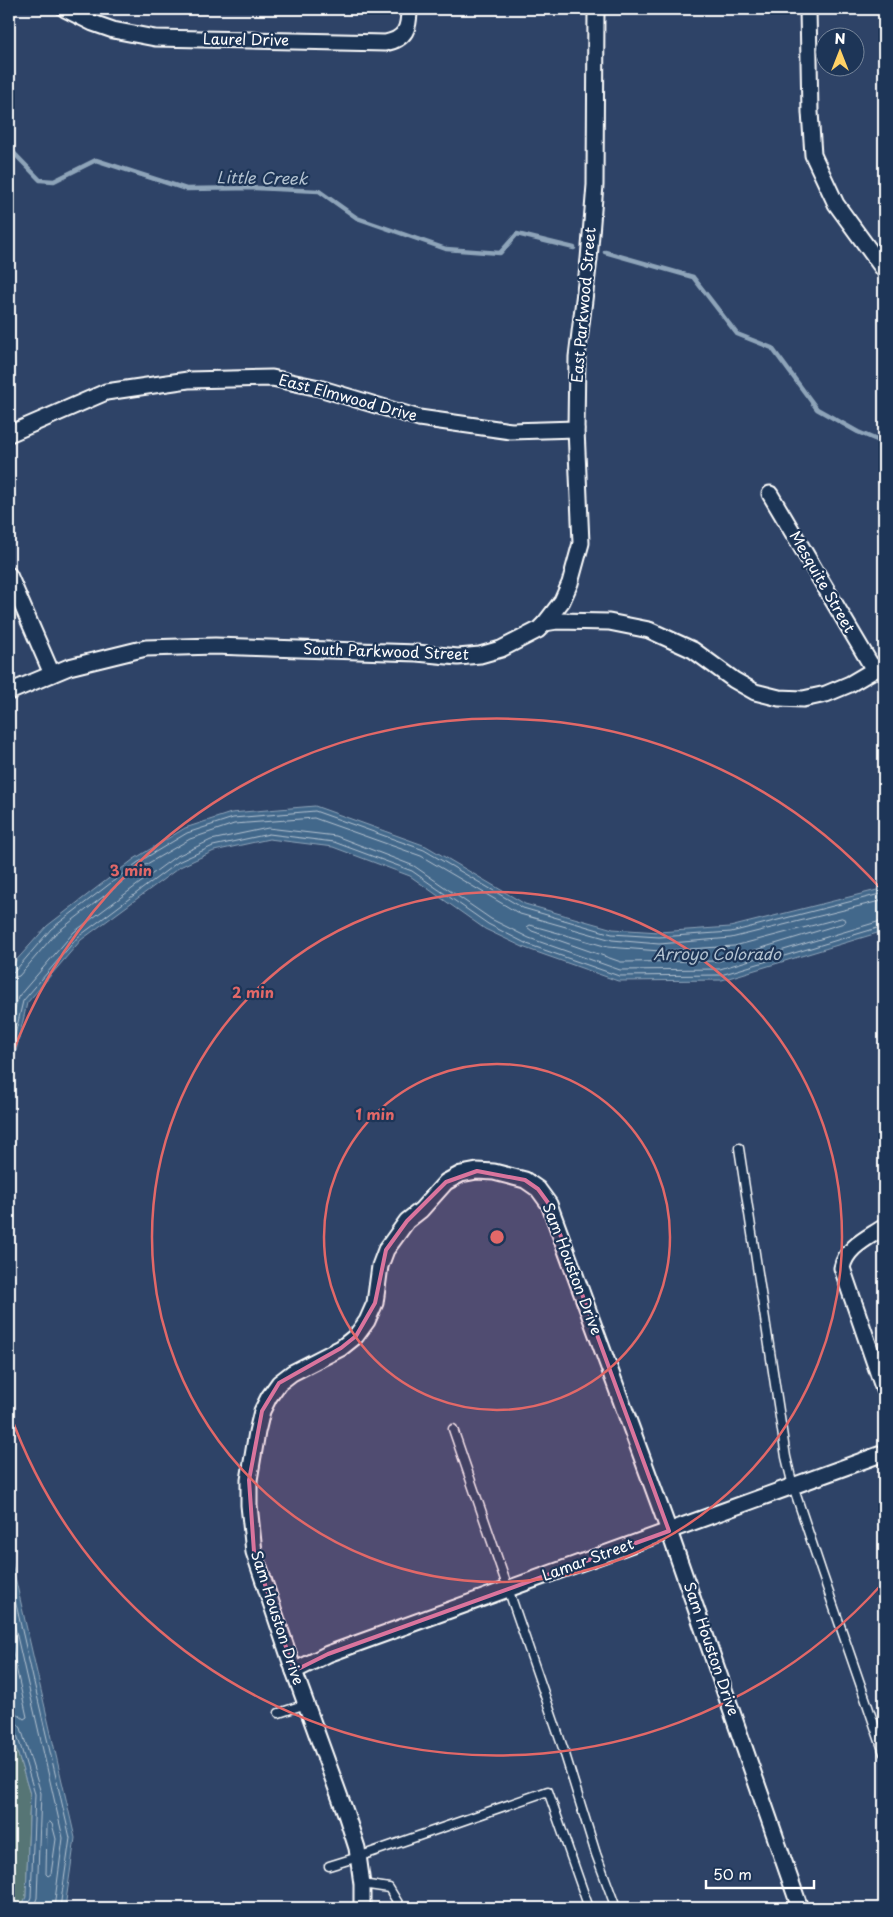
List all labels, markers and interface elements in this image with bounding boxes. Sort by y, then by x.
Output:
street label: Laurel Drive [203,26,289,51]
north arrow [816,28,866,78]
text: N [834,28,846,49]
water label: Little Creek [216,164,309,190]
street label: East Parkwood Street [564,226,601,384]
street label: East Elmwood Drive [277,367,420,426]
street label: Mesquite Street [785,526,862,636]
street label: South Parkwood Street [303,636,469,665]
text: 3 min [110,858,152,881]
water label: Arroyo Colorado [653,941,782,965]
text: 2 min [232,980,274,1003]
text: 1 min [356,1102,394,1125]
street label: Sam Houston Drive [538,1199,609,1338]
centre of rings [488,1228,506,1246]
street label: Lamar Street [538,1531,637,1586]
street label: Sam Houston Drive [246,1547,311,1688]
street label: Sam Houston Drive [679,1579,746,1718]
scale bar [706,1857,813,1889]
text: 50 m [713,1862,752,1885]

